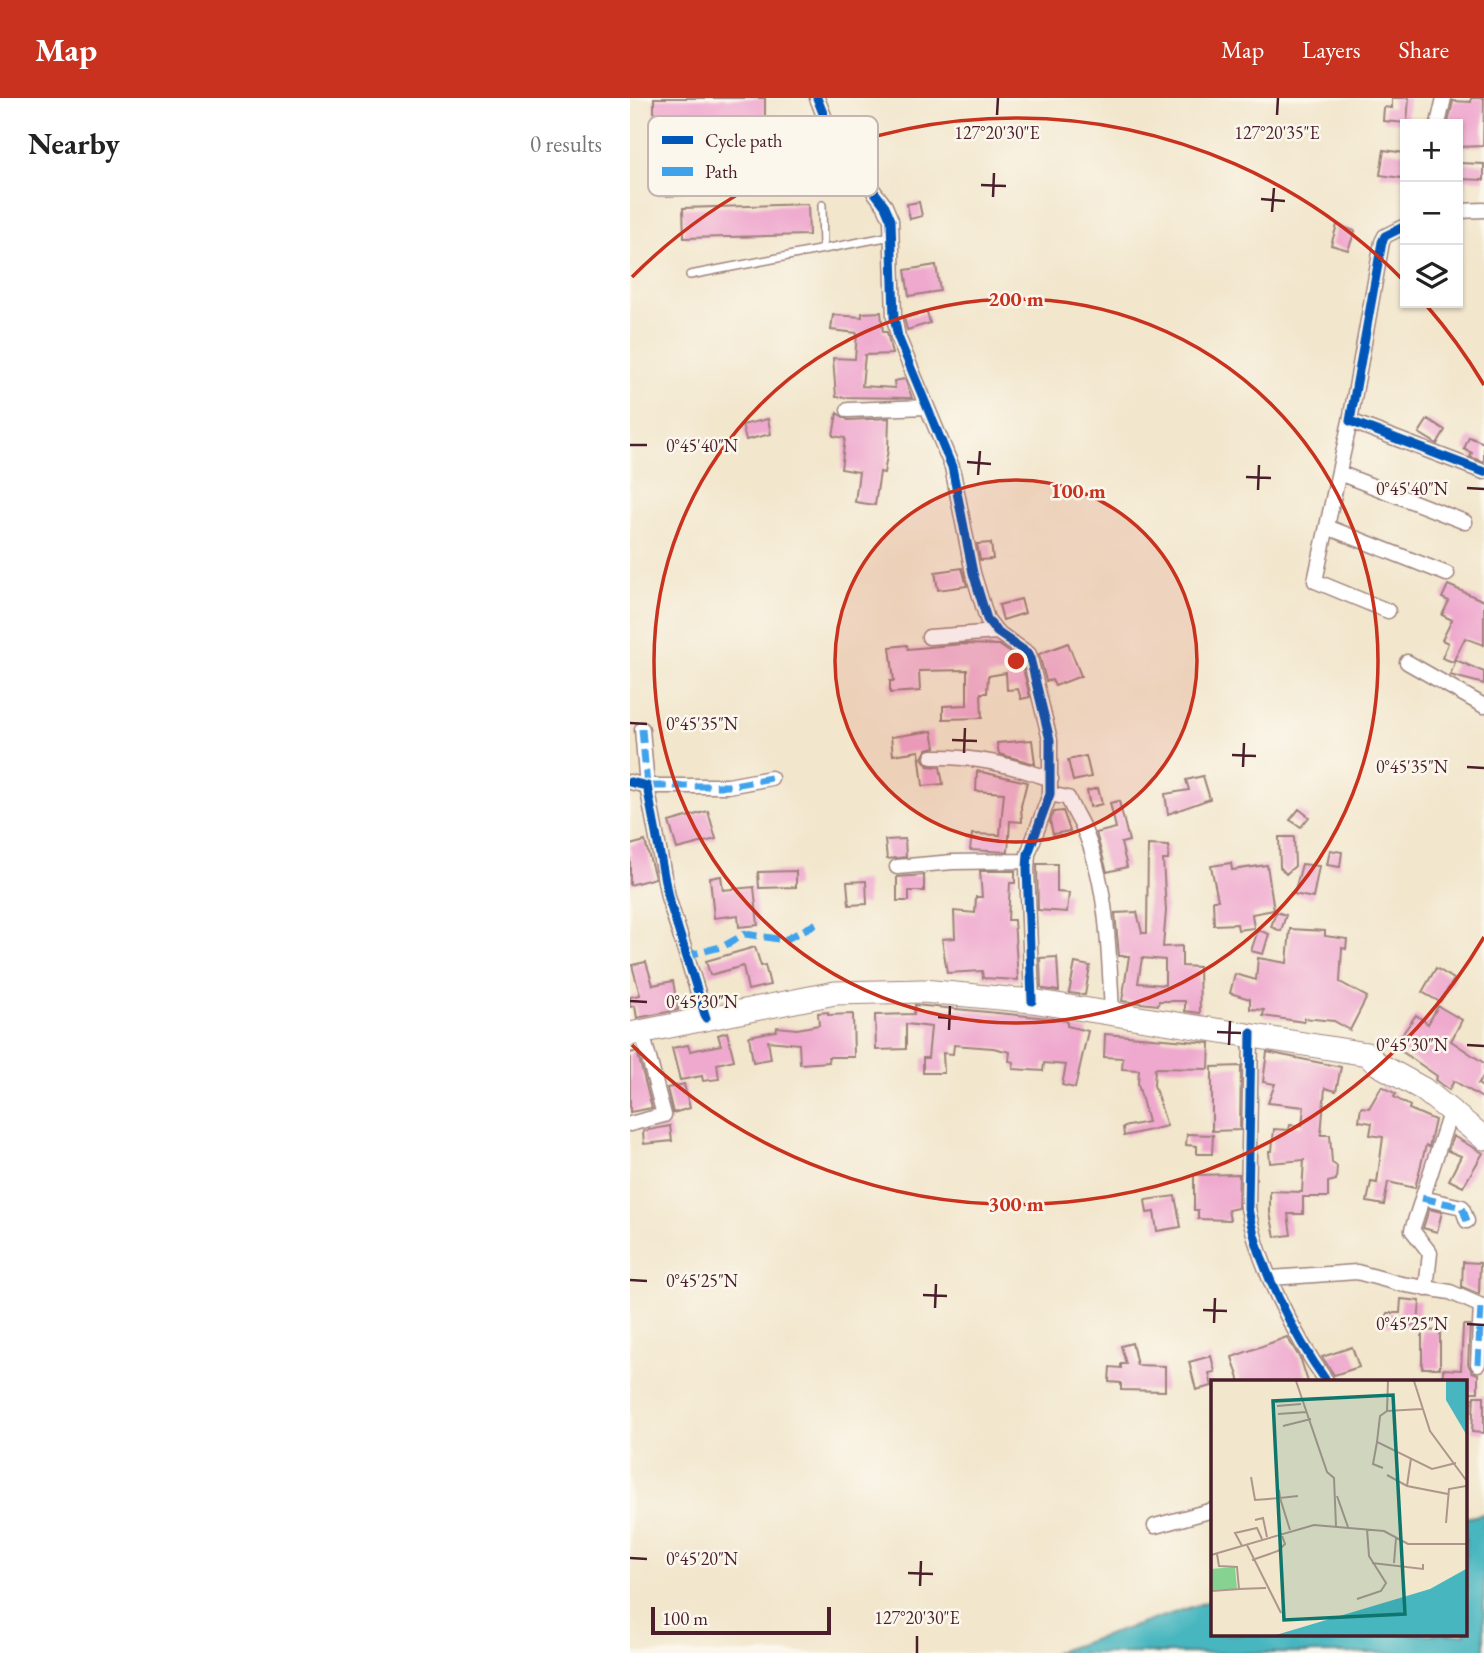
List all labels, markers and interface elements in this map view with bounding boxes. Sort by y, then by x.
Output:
text: Map [35,28,97,71]
text: Map [1221,34,1264,65]
text: Layers [1302,34,1361,65]
text: Share [1399,34,1449,65]
legend [648,116,878,196]
map controls [1400,119,1463,308]
button: + [1400,119,1463,182]
text: 127°20'30"E [954,121,1040,144]
text: 127°20'35"E [1234,121,1320,144]
text: Nearby [28,124,120,163]
text: Cycle path [705,128,783,153]
text: 0 results [530,129,602,159]
text: Path [705,159,738,184]
button: − [1400,182,1463,245]
button: layers [1400,245,1463,308]
text: 200 m [988,285,1044,312]
text: 0°45'40"N [666,434,739,457]
text: 100 m [1050,477,1106,504]
text: 0°45'40"N [1376,477,1449,500]
centre of rings [1004,649,1028,673]
text: 0°45'35"N [666,712,739,735]
text: 0°45'35"N [1376,755,1449,778]
text: 0°45'30"N [666,990,739,1013]
text: 0°45'30"N [1376,1033,1449,1056]
text: 300 m [988,1190,1044,1217]
text: 0°45'25"N [666,1269,739,1292]
text: 0°45'25"N [1376,1312,1449,1335]
inset map [1211,1380,1466,1636]
text: 0°45'20"N [666,1547,739,1570]
scale bar [651,1604,831,1636]
text: 100 m [662,1606,708,1631]
text: 127°20'30"E [874,1606,960,1629]

